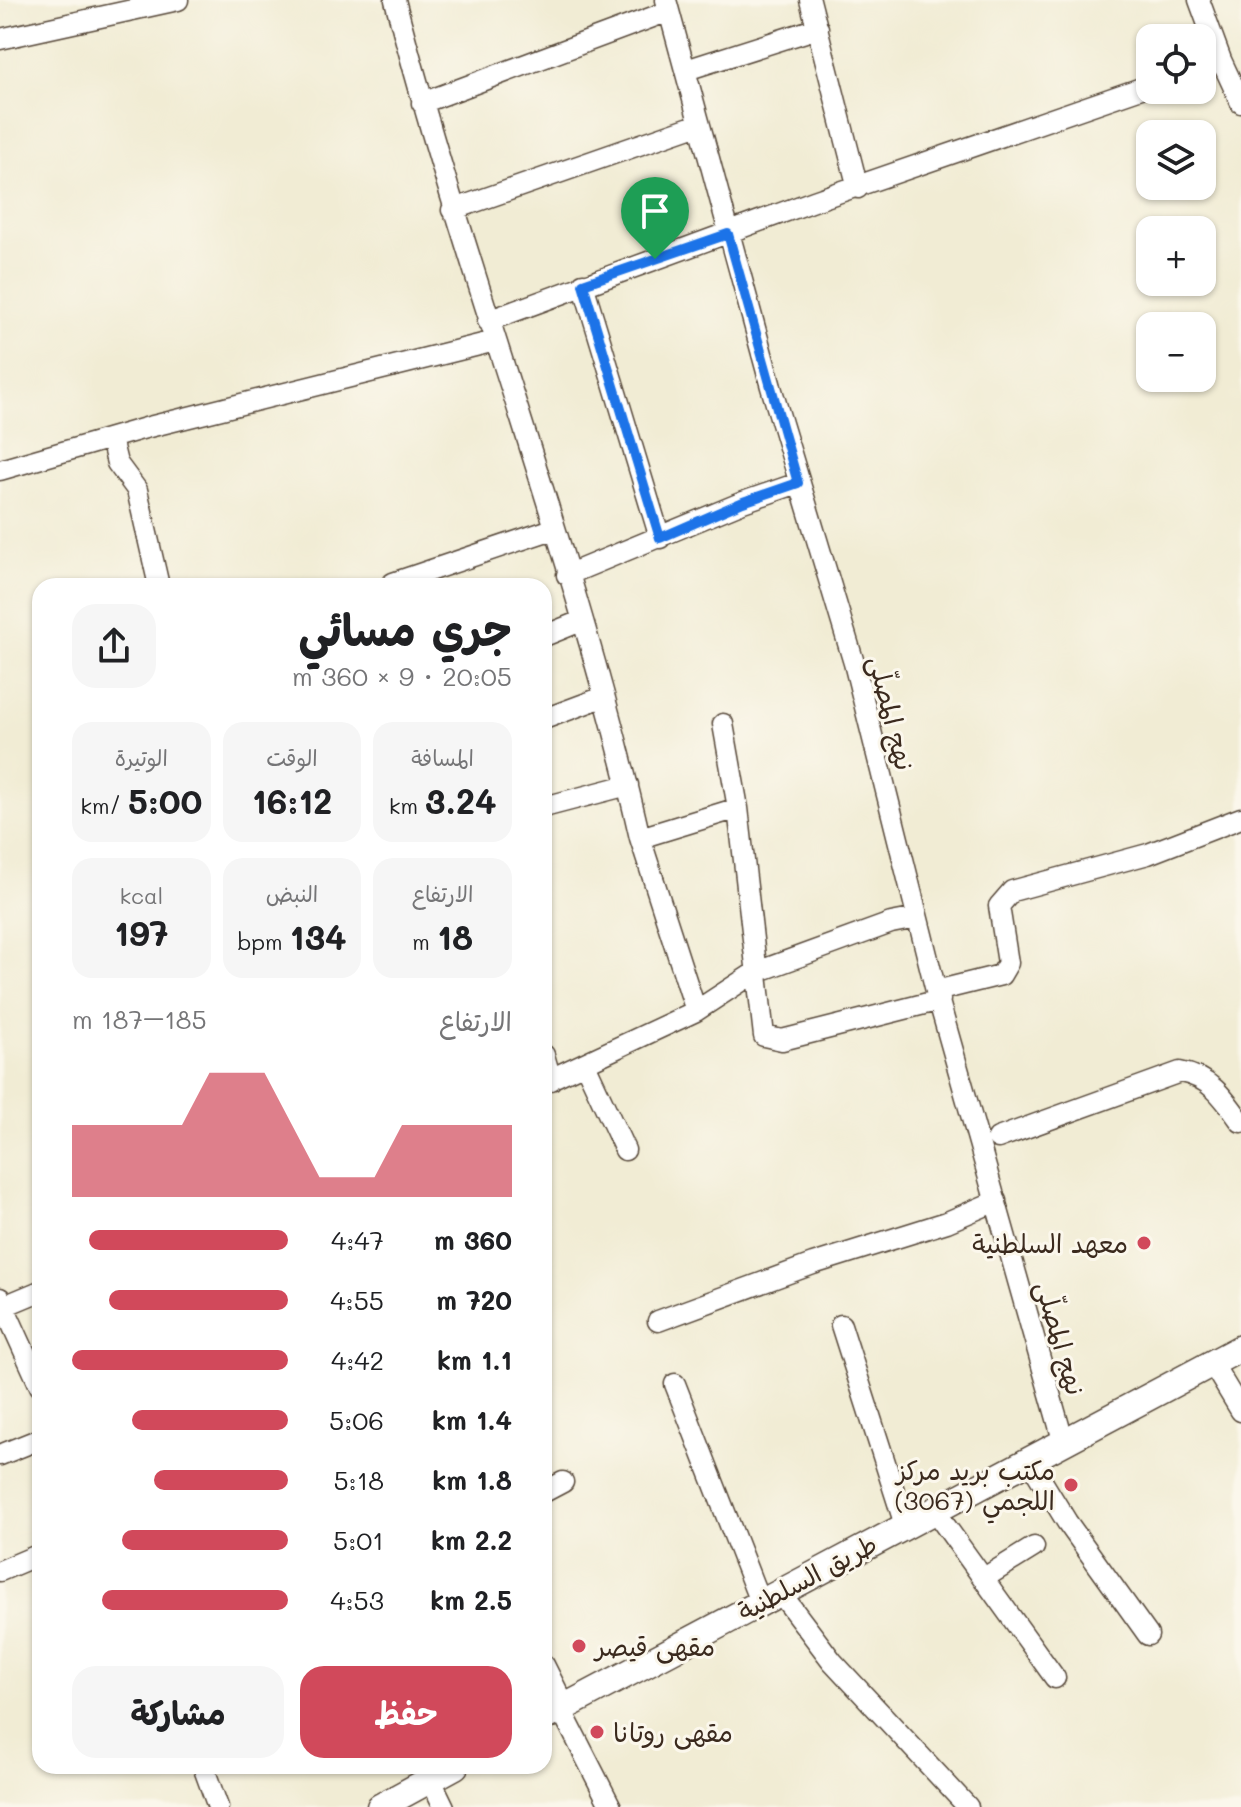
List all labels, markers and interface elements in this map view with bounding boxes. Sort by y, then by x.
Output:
map controls [1136,24,1216,392]
button: locate [1136,24,1216,104]
button: layers [1136,120,1216,200]
pin [621,177,689,259]
icon: arrive [633,189,677,233]
button: + [1136,216,1216,296]
button: − [1136,312,1216,392]
text: جري مسائي [298,600,512,657]
button: share [72,604,156,688]
street label: نهج المصلّى [859,652,923,774]
text: 20:05 · 9 × 360 m [292,659,512,693]
text: الوتيرة [115,743,168,772]
text: الوقت [266,743,318,772]
text: المسافة [411,743,474,772]
text: 5:00 [128,778,202,823]
text: 16:12 [252,778,332,823]
text: 3.24 [425,778,497,823]
text: /km [80,791,128,820]
text: km [389,791,425,820]
text: النبض [266,879,318,908]
text: الارتفاع [412,879,474,908]
text: kcal [119,881,163,910]
text: 197 [114,910,169,955]
text: 134 [290,914,347,959]
text: 18 [437,914,473,959]
text: bpm [237,927,290,956]
text: m [412,927,437,956]
text: 185–187 m [72,1002,207,1036]
text: الارتفاع [439,1004,512,1038]
text: 4:47 [331,1223,384,1257]
text: 360 m [434,1223,512,1257]
place label: معهد السلطنية [972,1226,1128,1260]
marker: معهد السلطنية [1135,1234,1153,1252]
street label: نهج المصلّى [1027,1277,1093,1399]
text: 4:55 [330,1283,384,1317]
text: 720 m [436,1283,512,1317]
text: 4:42 [331,1343,384,1377]
text: 1.1 km [437,1343,512,1377]
text: 5:06 [329,1403,384,1437]
text: 1.4 km [432,1403,512,1437]
place label: مكتب بريد مركز اللجمي (3067) [894,1453,1055,1524]
text: 5:18 [333,1463,384,1497]
text: 1.8 km [432,1463,512,1497]
marker: مكتب بريد مركز اللجمي (3067) [1062,1476,1080,1494]
text: 5:01 [333,1523,384,1557]
text: 2.2 km [431,1523,512,1557]
street label: طريق السلطنية [731,1526,883,1628]
text: 4:53 [330,1583,384,1617]
text: 2.5 km [430,1583,512,1617]
place label: مقهى قيصر [593,1629,715,1664]
marker: مقهى قيصر [570,1637,588,1655]
button: مشاركة [72,1666,284,1758]
button: حفظ [300,1666,512,1758]
place label: مقهى روتانا [613,1715,733,1750]
marker: مقهى روتانا [588,1723,606,1741]

